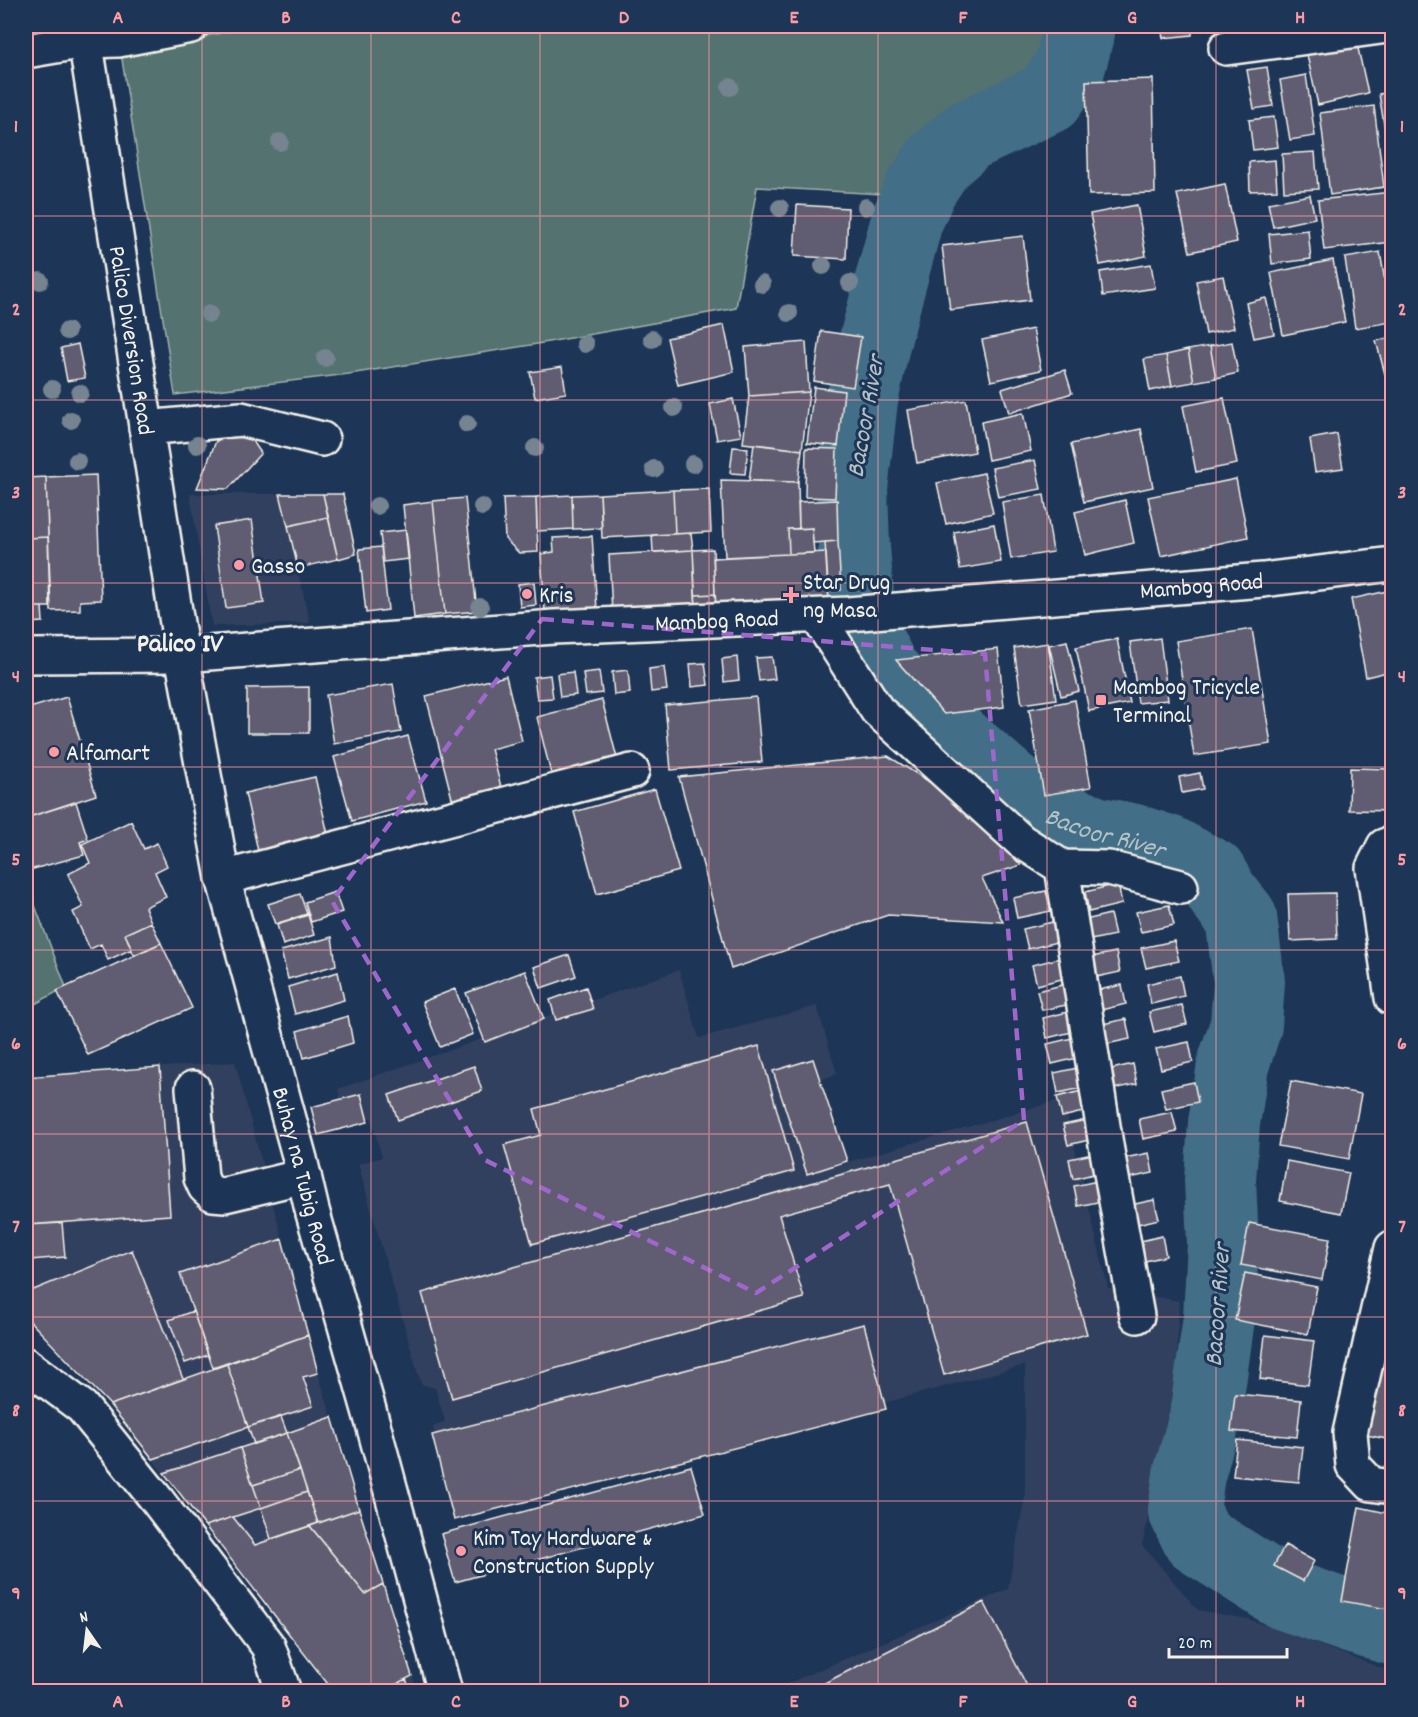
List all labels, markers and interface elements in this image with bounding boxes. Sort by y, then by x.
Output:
text: A [113,5,124,33]
text: B [281,5,291,33]
text: C [451,5,461,33]
text: D [619,5,630,33]
text: E [789,5,799,33]
text: F [959,5,969,33]
text: G [1127,5,1137,33]
text: H [1295,5,1305,33]
text: 1 [14,114,18,142]
text: 1 [1400,114,1404,142]
street label: Palico Diversion Road [98,244,161,438]
text: 2 [12,297,20,325]
text: 2 [1398,297,1406,325]
water label: Bacoor River [839,350,897,480]
text: 3 [12,480,20,508]
text: 3 [1398,480,1406,508]
place label: Gasso [251,551,305,585]
marker: Gasso [232,558,246,572]
street label: Mambog Road [1139,566,1265,610]
place label: Star Drug ng Masa [803,567,890,629]
place label: Kris [539,580,574,614]
marker: Kris [520,587,534,601]
marker: Star Drug ng Masa [784,588,798,602]
street label: Mambog Road [654,603,780,643]
district label: Palico IV [137,626,224,665]
text: 4 [12,664,20,692]
text: 4 [1398,664,1406,692]
place label: Mambog Tricycle Terminal [1113,672,1260,734]
marker: Mambog Tricycle Terminal [1094,693,1108,707]
place label: Alfamart [66,738,150,772]
marker: Alfamart [47,745,61,759]
water label: Bacoor River [1039,799,1172,872]
text: 5 [11,847,21,875]
text: 5 [1397,847,1407,875]
text: 6 [11,1031,21,1059]
text: 6 [1397,1031,1407,1059]
street label: Buhay na Tubig Road [261,1084,341,1270]
text: 7 [12,1214,20,1242]
text: 7 [1398,1214,1406,1242]
water label: Bacoor River [1197,1239,1242,1368]
text: 8 [12,1398,20,1426]
text: 8 [1398,1398,1406,1426]
place label: Kim Tay Hardware & Construction Supply [473,1523,655,1585]
marker: Kim Tay Hardware & Construction Supply [454,1544,468,1558]
text: 9 [11,1581,21,1609]
text: 9 [1397,1581,1407,1609]
north arrow [57,1600,117,1660]
text: N [77,1606,91,1630]
scale bar [1169,1621,1288,1659]
text: 20 m [1178,1632,1212,1657]
text: A [113,1689,124,1717]
text: B [281,1689,291,1717]
text: C [451,1689,461,1717]
text: D [619,1689,630,1717]
text: E [789,1689,799,1717]
text: F [959,1689,969,1717]
text: G [1127,1689,1137,1717]
text: H [1295,1689,1305,1717]

